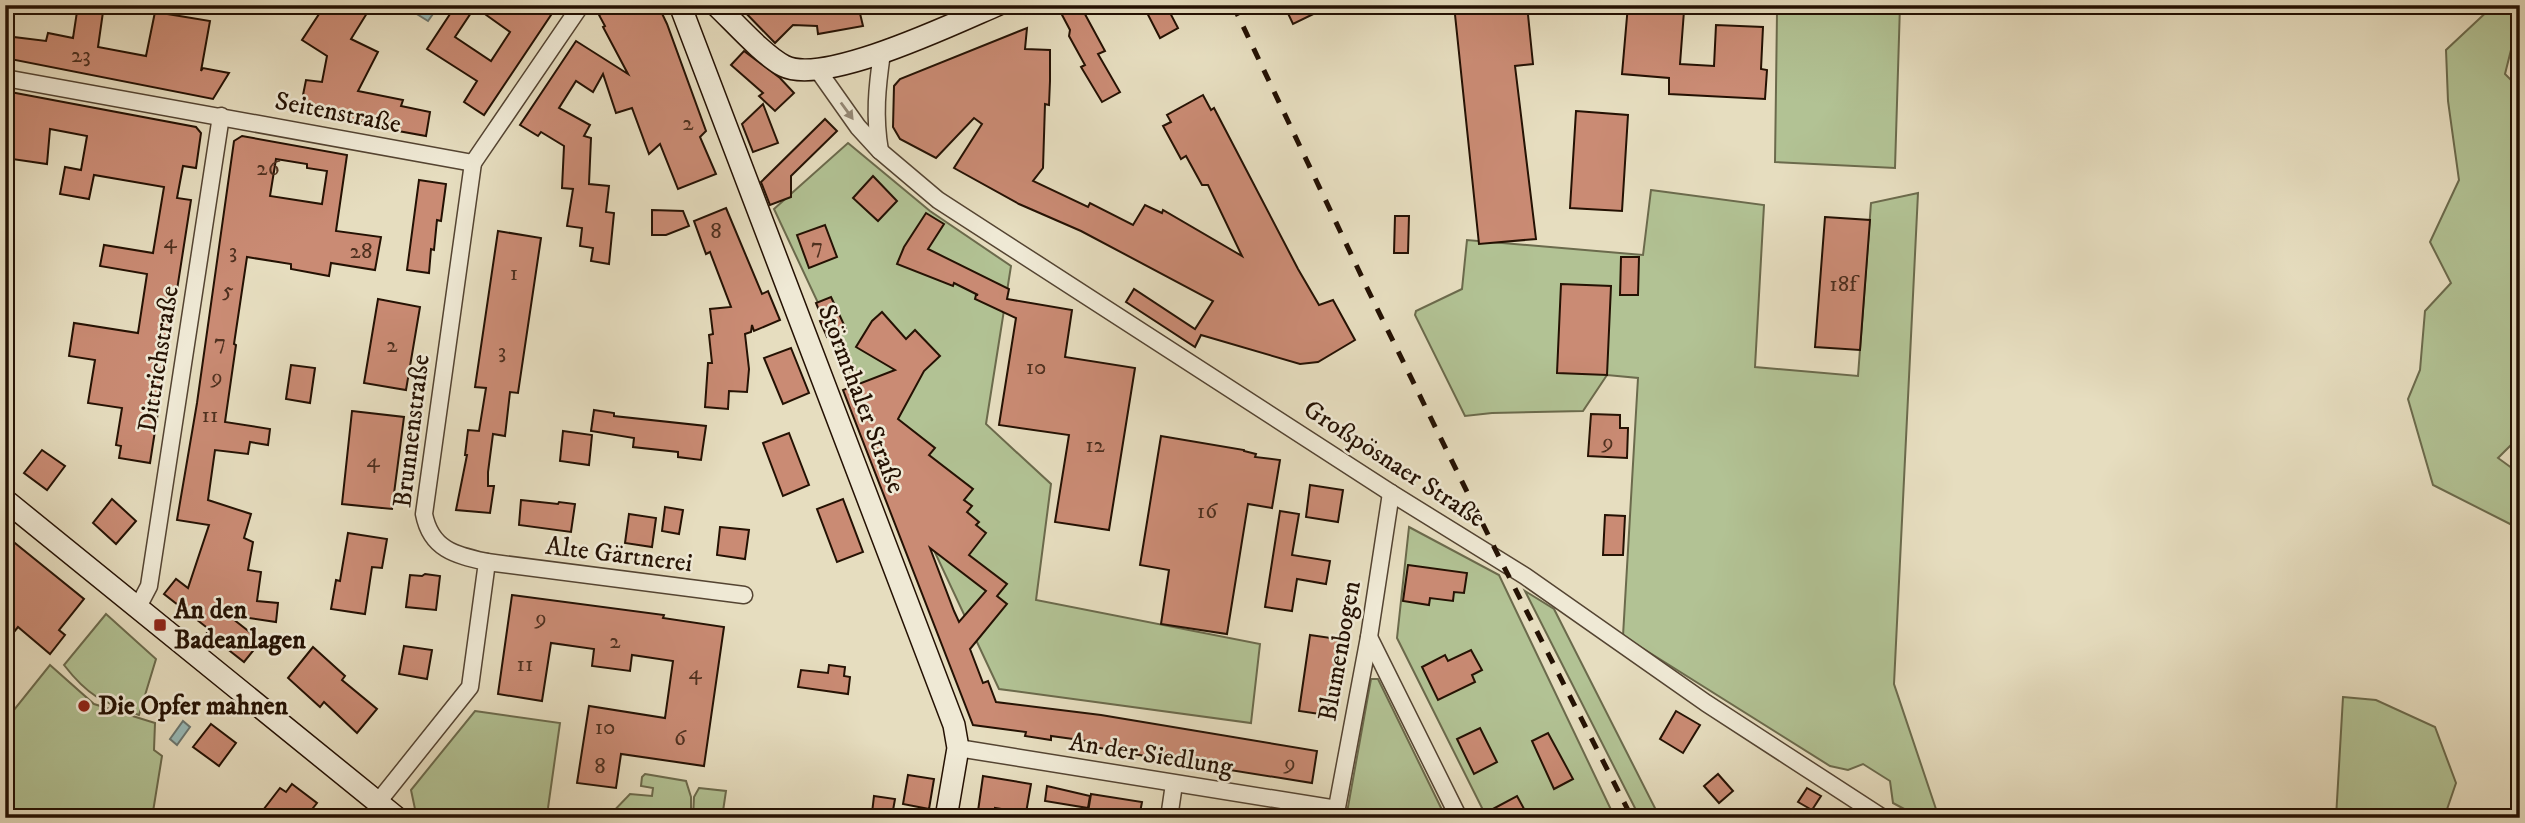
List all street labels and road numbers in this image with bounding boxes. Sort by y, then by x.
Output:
street label: Seitenstraße [272,85,404,141]
street label: Dittrichstraße [131,283,187,435]
street label: Störmthaler Straße [810,300,912,498]
street label: Brunnenstraße [386,352,438,510]
street label: Großpösnaer Straße [1297,393,1491,535]
street label: Alte Gärtnerei [544,530,694,580]
street label: Blumenbogen [1311,578,1369,724]
street label: An der Siedlung [1067,726,1236,784]

